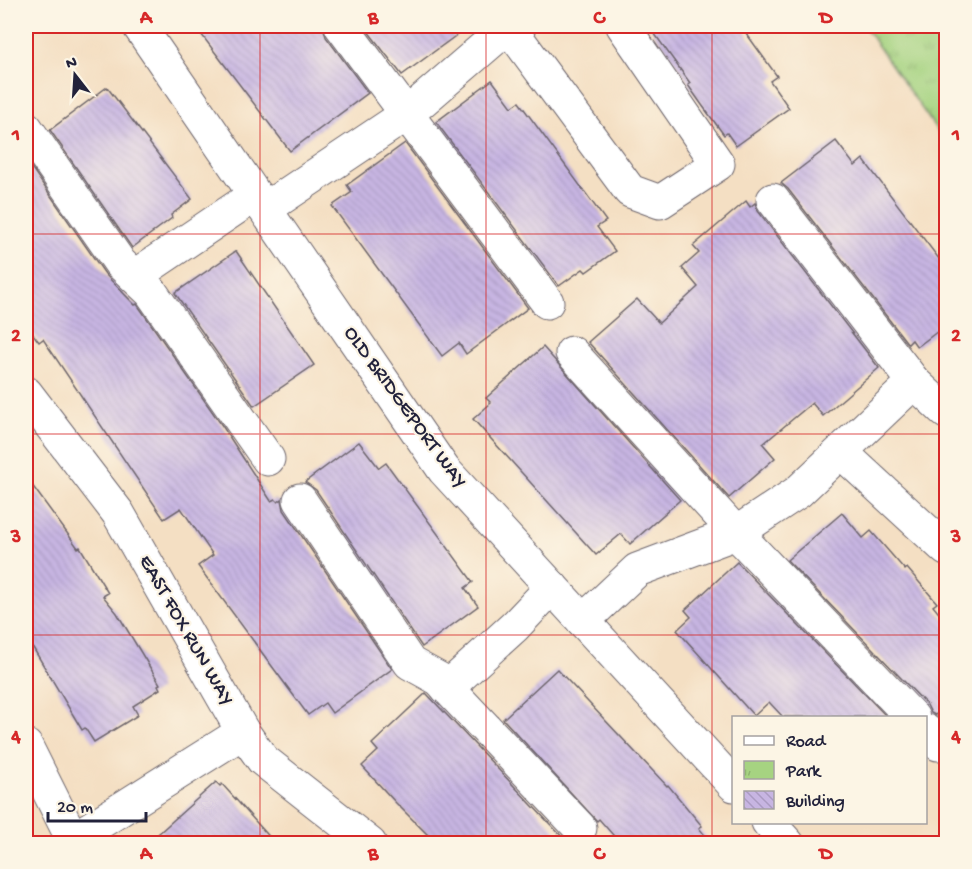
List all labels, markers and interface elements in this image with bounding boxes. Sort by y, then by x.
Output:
text: A [139,8,154,31]
text: B [367,8,379,31]
text: C [593,8,607,31]
text: D [817,8,833,31]
north arrow [45,45,105,105]
text: N [64,53,80,75]
text: 1 [11,125,20,148]
text: 1 [951,125,960,148]
street label: OLD BRIDGEPORT WAY [337,322,471,494]
text: 2 [11,326,21,349]
text: 2 [951,326,961,349]
text: 3 [10,527,21,550]
text: 3 [950,527,961,550]
street label: EAST FOX RUN WAY [132,551,238,711]
legend [732,716,927,824]
text: 4 [10,727,21,750]
text: 4 [950,727,961,750]
text: Road [786,732,827,753]
text: Park [785,762,822,783]
scale bar [48,785,146,823]
text: Building [785,792,845,813]
text: 20 m [57,798,93,819]
text: A [139,844,154,867]
text: B [367,844,379,867]
text: C [593,844,607,867]
text: D [817,844,833,867]

